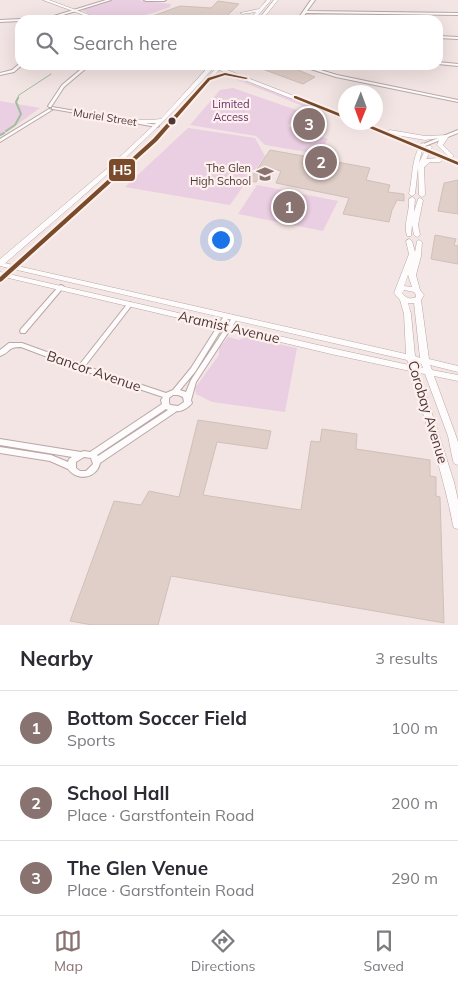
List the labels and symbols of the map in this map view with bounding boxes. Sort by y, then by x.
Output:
north arrow [338,85,383,130]
park label: Limited Access [212,97,250,124]
street label: Muriel Street [72,105,138,129]
pin: 3 [293,105,325,143]
unlabelled marker [167,116,177,126]
pin: 2 [305,143,337,181]
line badge: H5 [108,158,136,182]
text: H5 [112,161,132,179]
place label: The Glen High School [190,161,251,188]
school or university icon: The Glen High School [255,164,275,184]
pin: 1 [273,188,305,226]
your location [208,227,234,253]
street label: Aramist Avenue [177,307,281,347]
street label: Bancor Avenue [45,346,143,396]
street label: Corobay Avenue [404,358,452,466]

